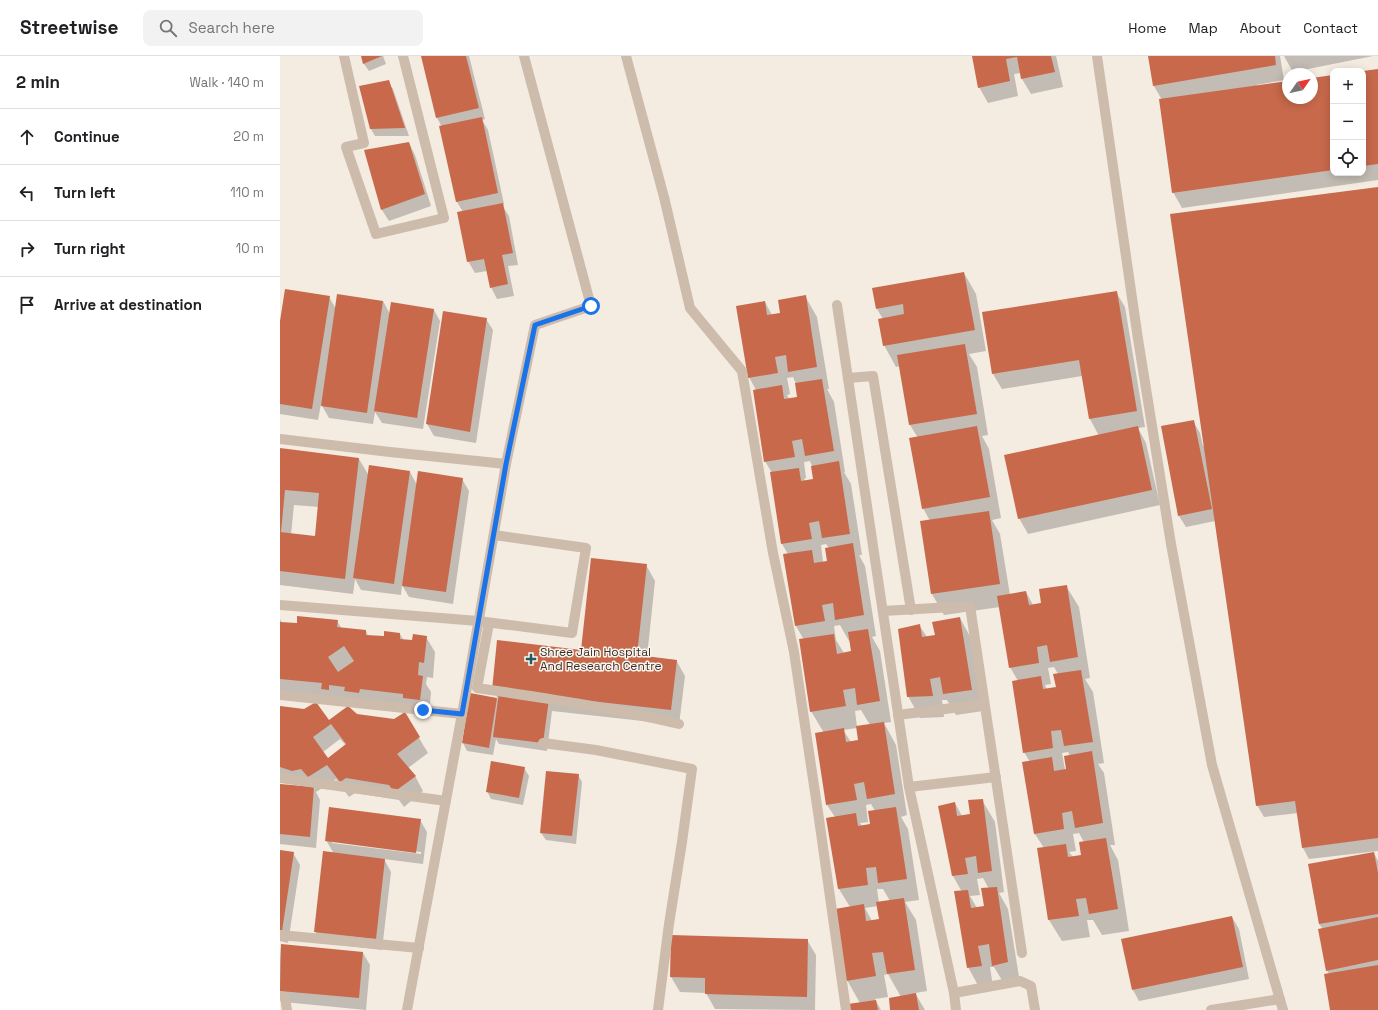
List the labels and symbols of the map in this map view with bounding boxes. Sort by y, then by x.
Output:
north arrow [1282,68,1318,104]
route start [582,297,600,315]
place label: Shree Jain Hospital And Research Centre [540,644,662,674]
marker: Shree Jain Hospital And Research Centre [525,653,537,665]
route end [414,701,432,719]

